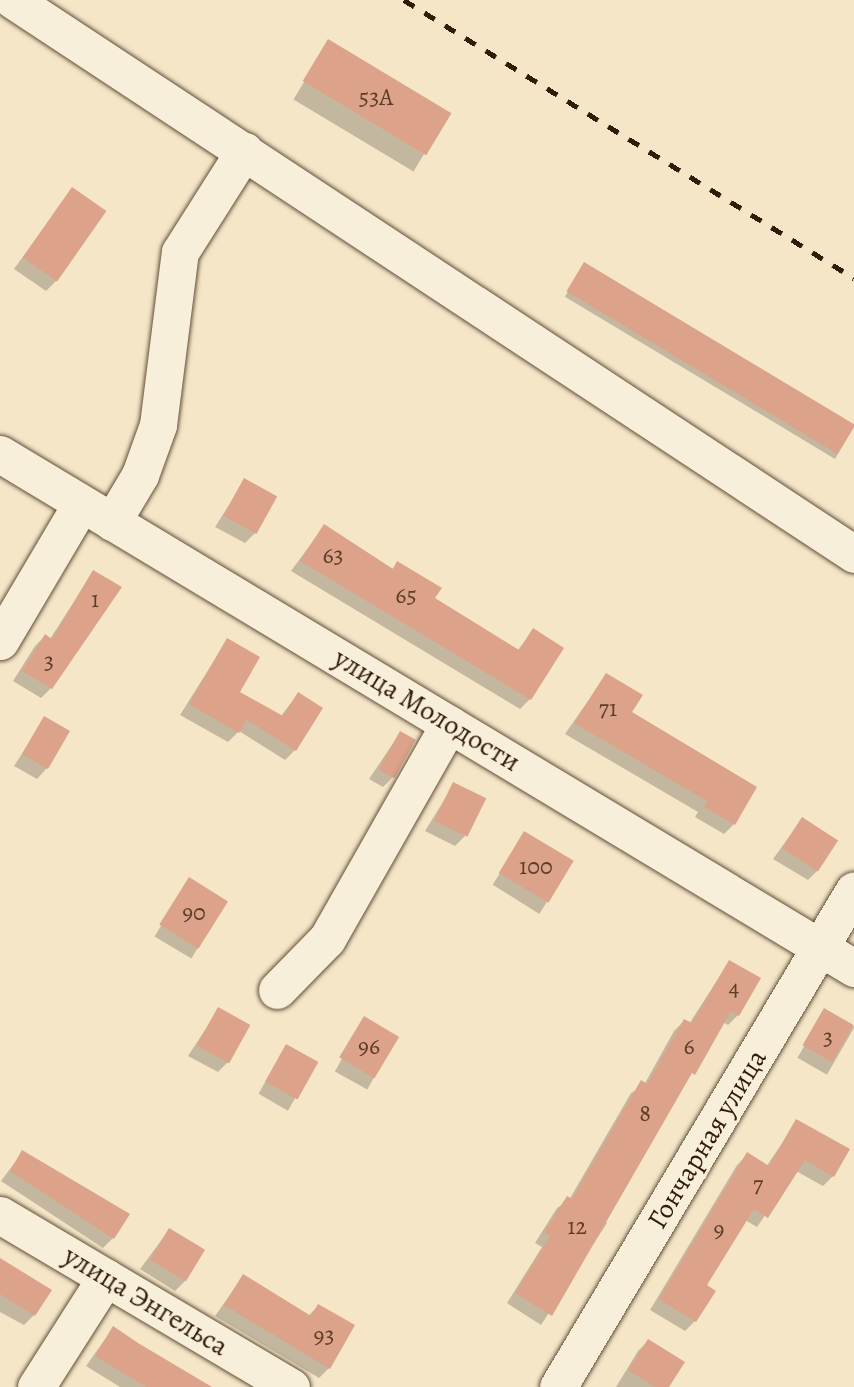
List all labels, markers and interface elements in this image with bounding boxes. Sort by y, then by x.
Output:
house number: 53А [359,84,393,112]
house number: 63 [322,542,344,570]
house number: 65 [395,582,417,610]
house number: 1 [91,586,99,614]
street label: улица Молодости [328,641,526,779]
house number: 3 [44,648,54,676]
house number: 71 [599,695,617,723]
house number: 100 [519,853,553,881]
house number: 90 [182,899,206,927]
house number: 4 [729,974,739,1002]
house number: 3 [823,1024,833,1052]
house number: 96 [358,1033,380,1061]
house number: 6 [683,1033,695,1061]
street label: Гончарная улица [640,1043,774,1235]
house number: 8 [639,1100,651,1128]
house number: 7 [753,1171,763,1199]
house number: 12 [567,1213,587,1241]
house number: 9 [714,1216,724,1244]
street label: улица Энгельса [58,1239,234,1363]
house number: 93 [314,1322,334,1350]

